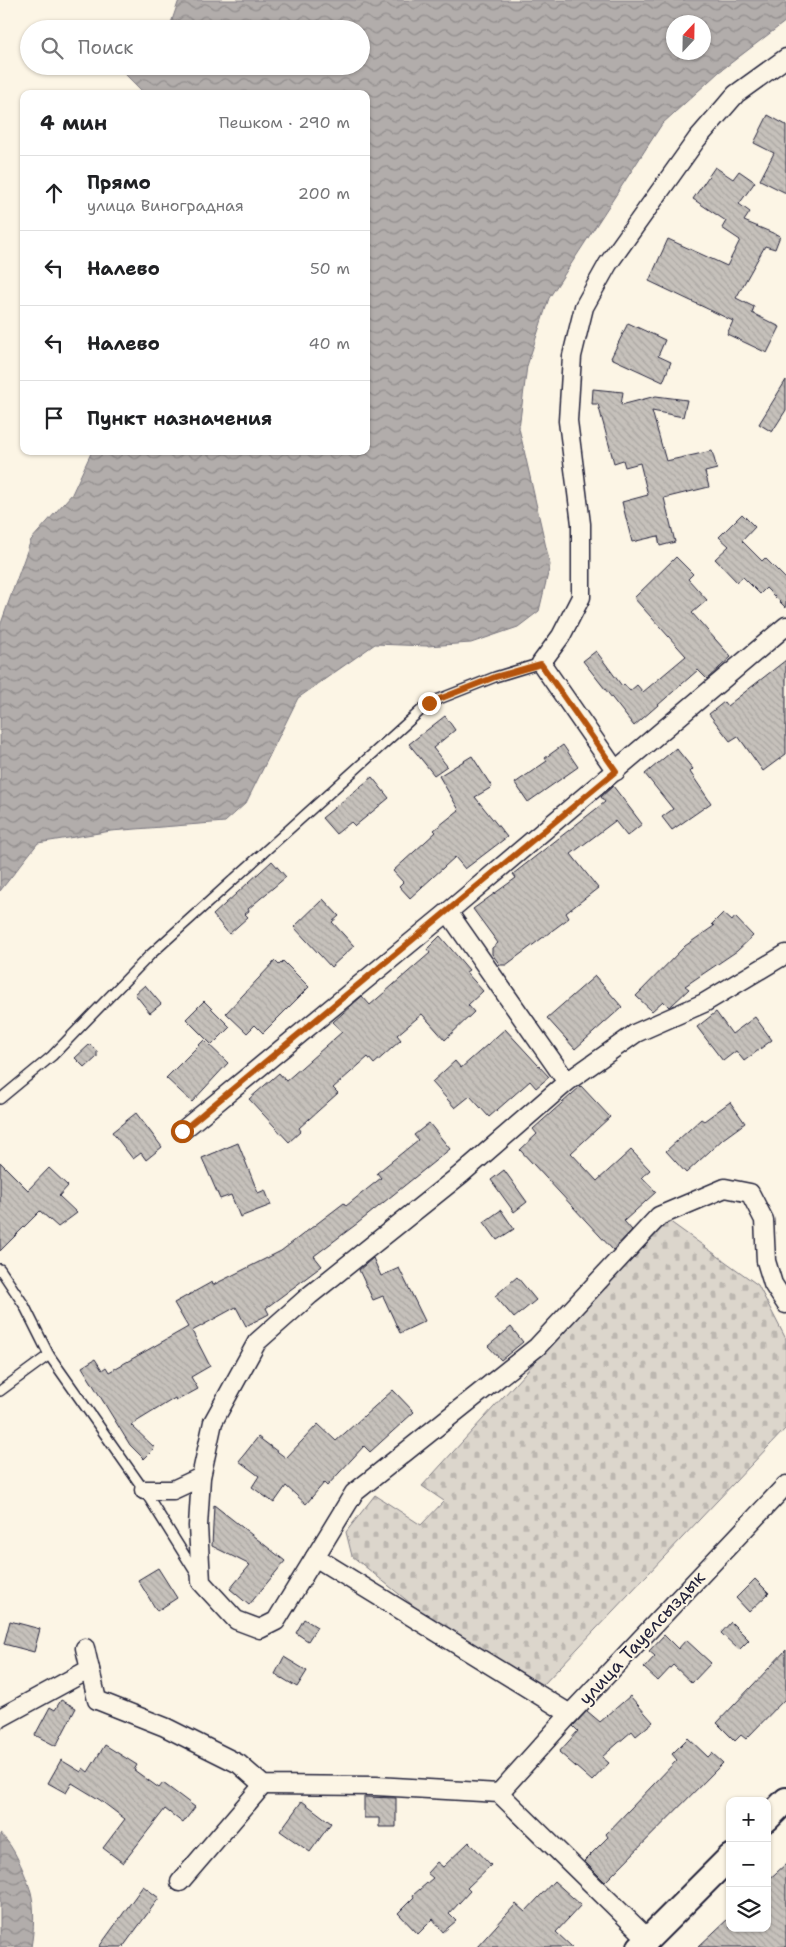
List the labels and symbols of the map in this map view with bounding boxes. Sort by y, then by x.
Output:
north arrow [666,15,711,60]
route end [418,692,441,715]
route start [171,1120,194,1143]
street label: улица Тауелсыздык [574,1566,711,1710]

